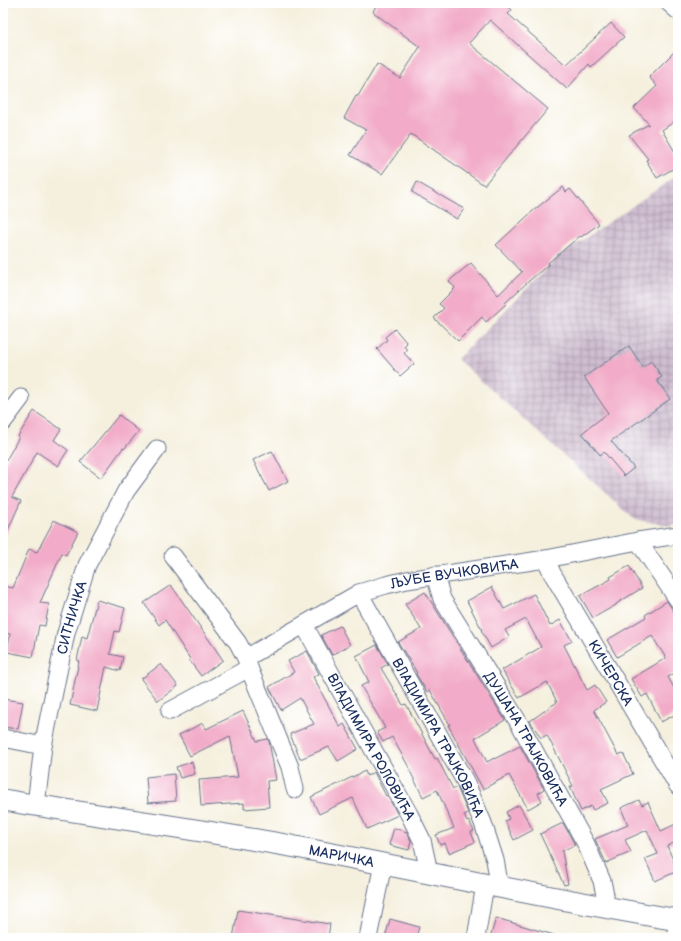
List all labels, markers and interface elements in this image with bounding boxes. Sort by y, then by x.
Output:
street label: ЉУБЕ ВУЧКОВИЋА [387,555,520,592]
street label: СИТНИЧКА [53,578,90,656]
street label: КИЧЕРСКА [585,637,637,709]
street label: ВЛАДИМИРА ТРАЈКОВИЋА [389,655,488,820]
street label: ДУШАНА ТРАЈКОВИЋА [481,668,572,809]
street label: ВЛАДИМИРА РОЛОВИЋА [324,670,419,823]
street label: МАРИЧКА [307,841,376,871]

